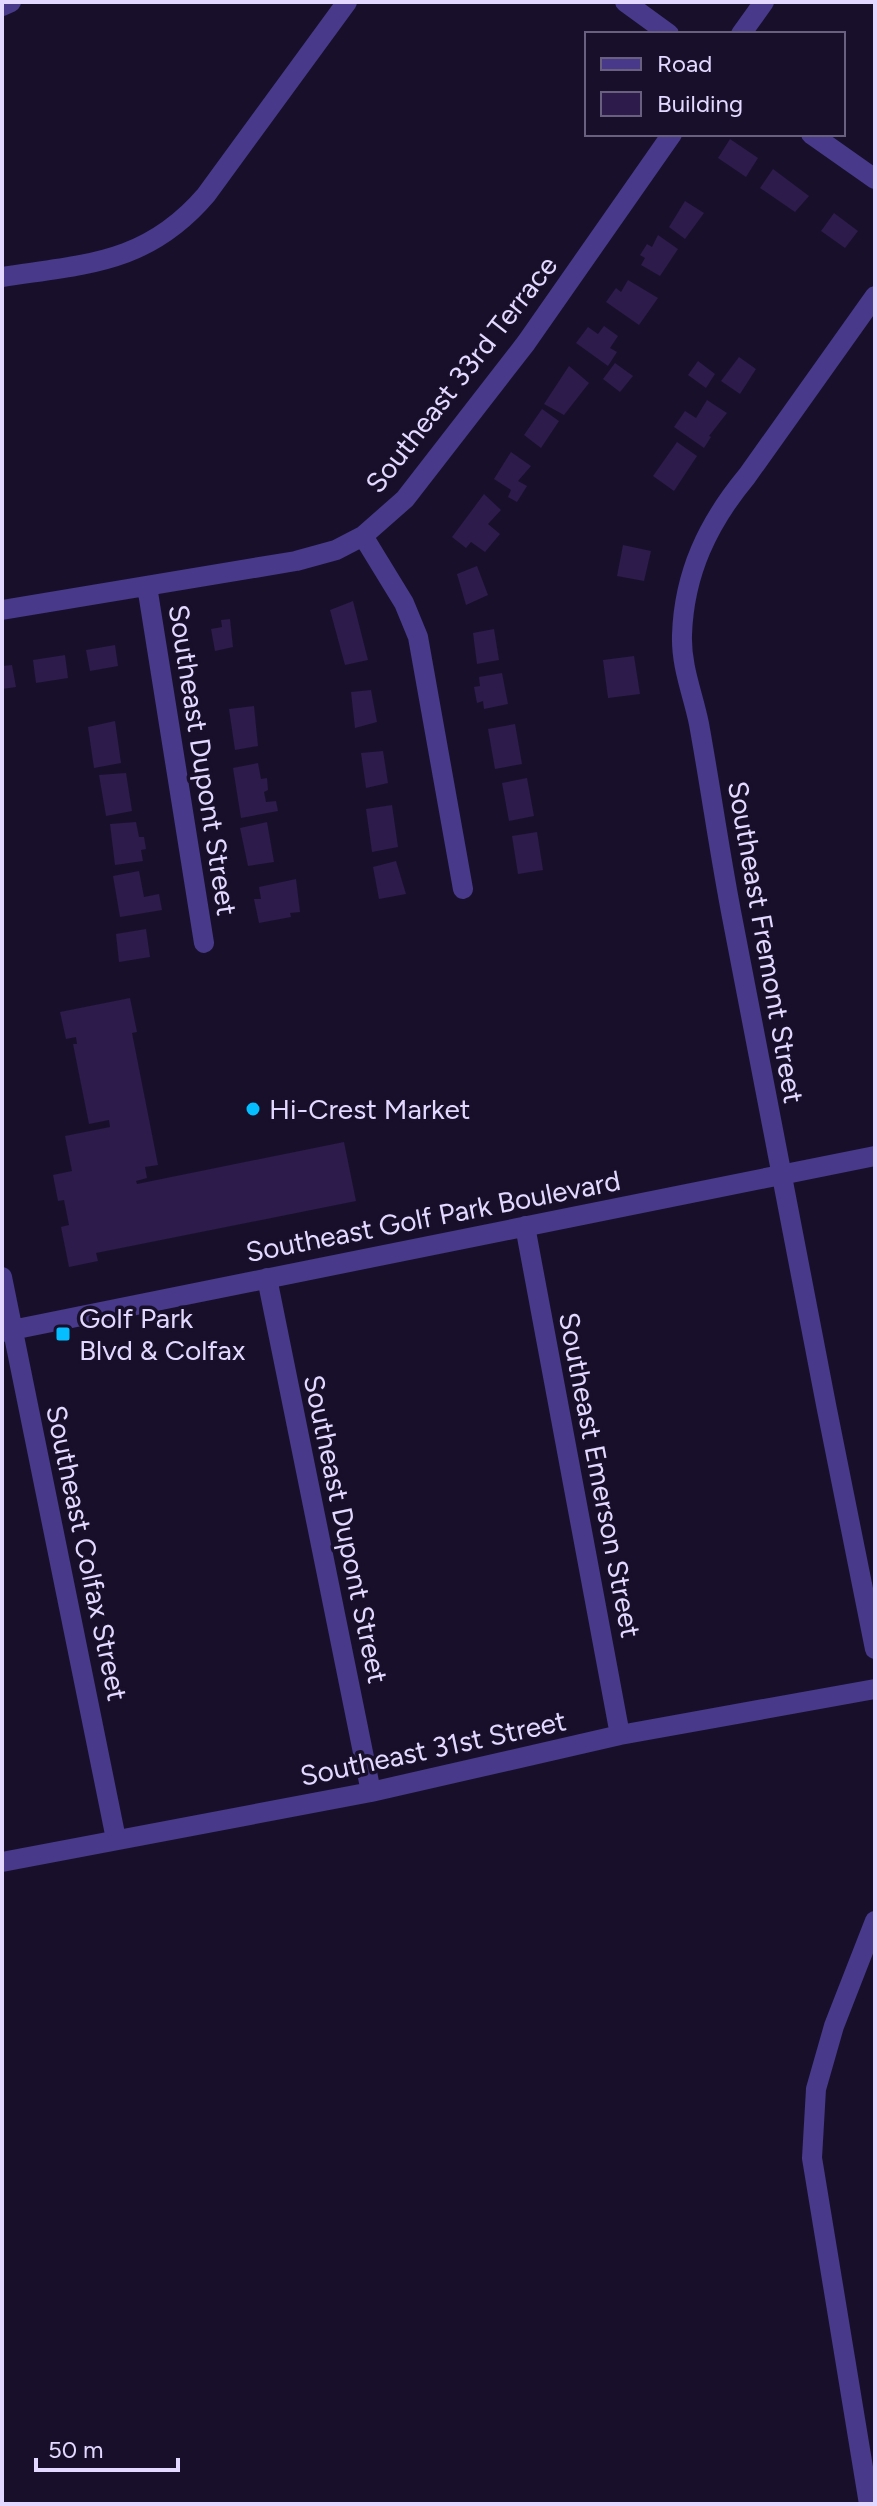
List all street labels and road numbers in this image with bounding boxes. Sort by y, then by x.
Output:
street label: Southeast 33rd Terrace [358,249,564,499]
street label: Southeast Dupont Street [162,602,244,918]
street label: Southeast Fremont Street [721,778,811,1106]
street label: Southeast Golf Park Boulevard [243,1163,623,1269]
street label: Southeast Emerson Street [552,1309,648,1641]
street label: Southeast Dupont Street [297,1372,395,1686]
street label: Southeast Colfax Street [39,1402,135,1704]
street label: Southeast 31st Street [297,1703,569,1793]

